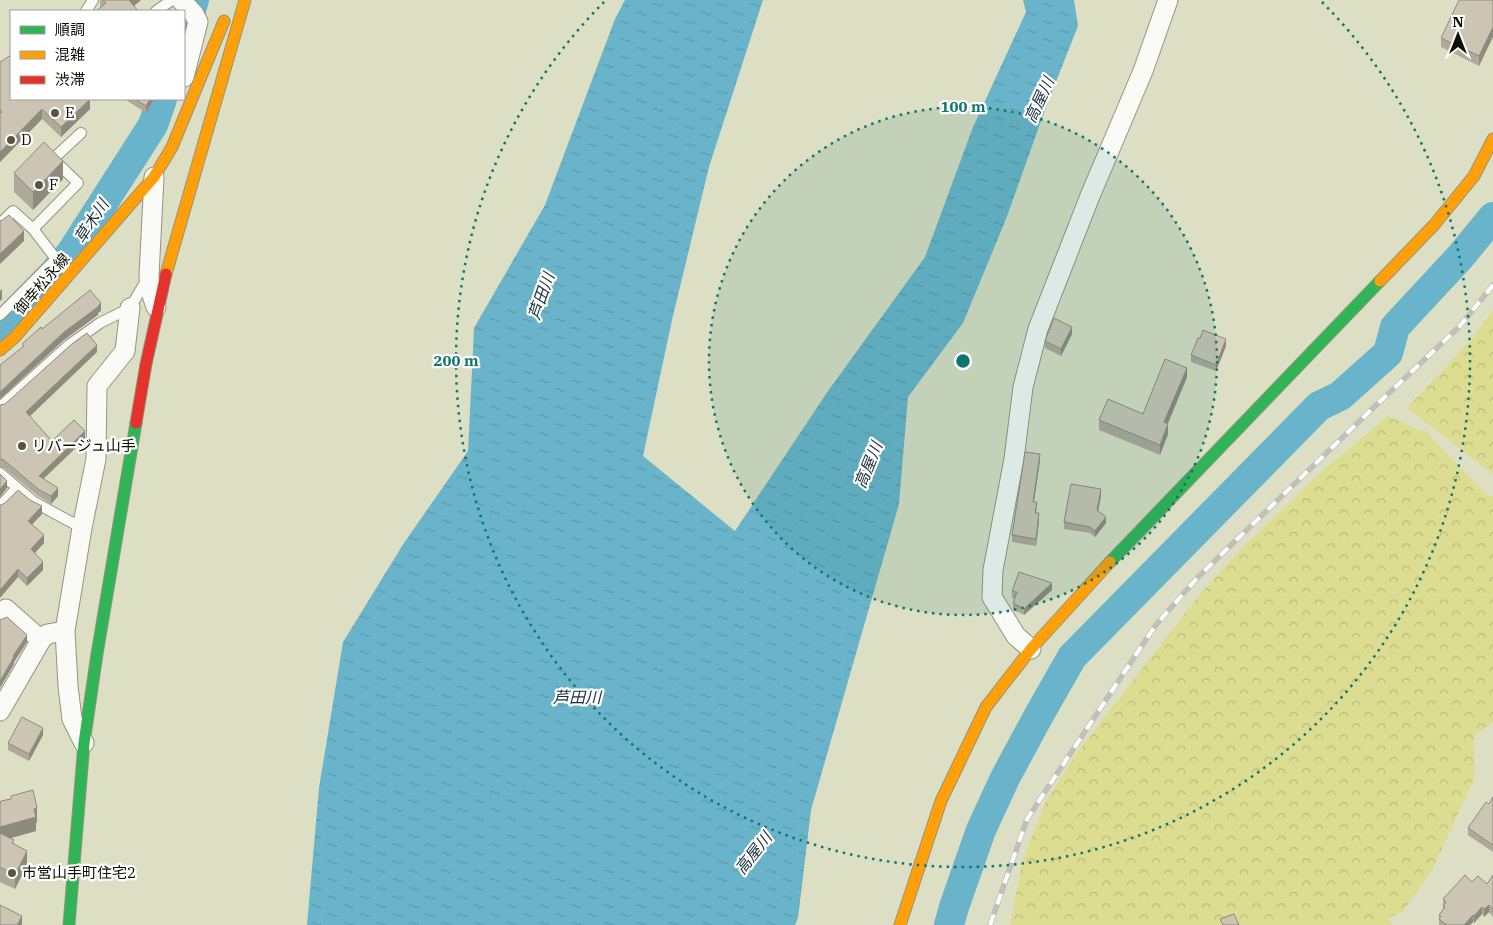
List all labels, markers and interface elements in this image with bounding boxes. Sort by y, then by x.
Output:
legend [10,10,185,100]
north arrow [1433,10,1483,60]
text: N [1452,13,1464,31]
text: 順調 [55,20,85,39]
text: 混雑 [55,45,85,64]
text: 渋滞 [55,70,85,89]
water label: 高屋川 [1020,72,1059,126]
text: 100 m [940,97,986,116]
place label: E [65,103,75,122]
marker: E [49,107,61,119]
place label: D [21,130,32,149]
marker: D [5,134,17,146]
place label: F [49,175,58,194]
marker: F [33,179,45,191]
water label: 草木川 [70,194,114,247]
street label: 御幸松永線 [10,249,73,318]
water label: 芦田川 [524,268,559,322]
text: 200 m [433,351,479,370]
centre of rings [954,352,972,370]
place label: リバージュ山手 [32,436,136,455]
water label: 高屋川 [850,437,887,491]
marker: リバージュ山手 [16,440,28,452]
water label: 芦田川 [553,687,603,707]
water label: 高屋川 [730,826,777,878]
place label: 市営山手町住宅2 [22,863,136,882]
marker: 市営山手町住宅2 [6,867,18,879]

